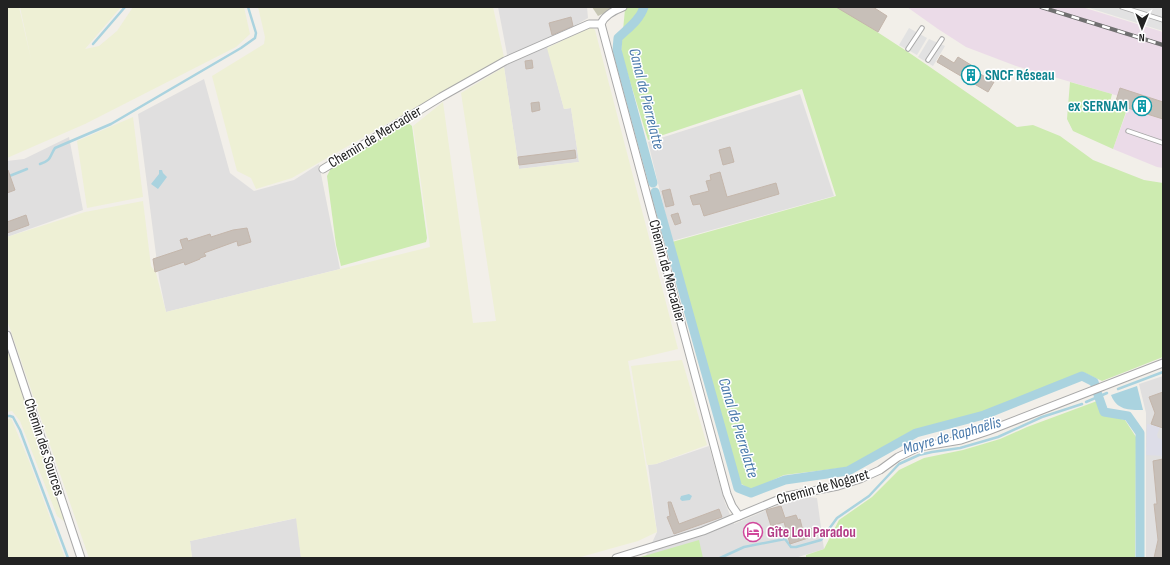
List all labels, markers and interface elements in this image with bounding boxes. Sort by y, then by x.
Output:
north arrow [1122,8,1162,48]
text: N [1139,31,1145,44]
water label: Canal de Pierrelatte [624,46,668,152]
building icon: SNCF Réseau [960,64,982,86]
place label: SNCF Réseau [985,66,1055,85]
building icon: ex SERNAM [1131,95,1153,117]
place label: ex SERNAM [1068,97,1128,116]
street label: Chemin de Mercadier [325,101,426,172]
street label: Chemin de Mercadier [644,218,690,325]
water label: Canal de Pierrelatte [714,376,762,480]
street label: Chemin des Sources [19,396,69,498]
water label: Mayre de Raphaëlis [901,413,1004,459]
street label: Chemin de Nogaret [774,465,872,509]
hotel icon: Gîte Lou Paradou [742,521,764,543]
place label: Gîte Lou Paradou [767,523,856,542]

